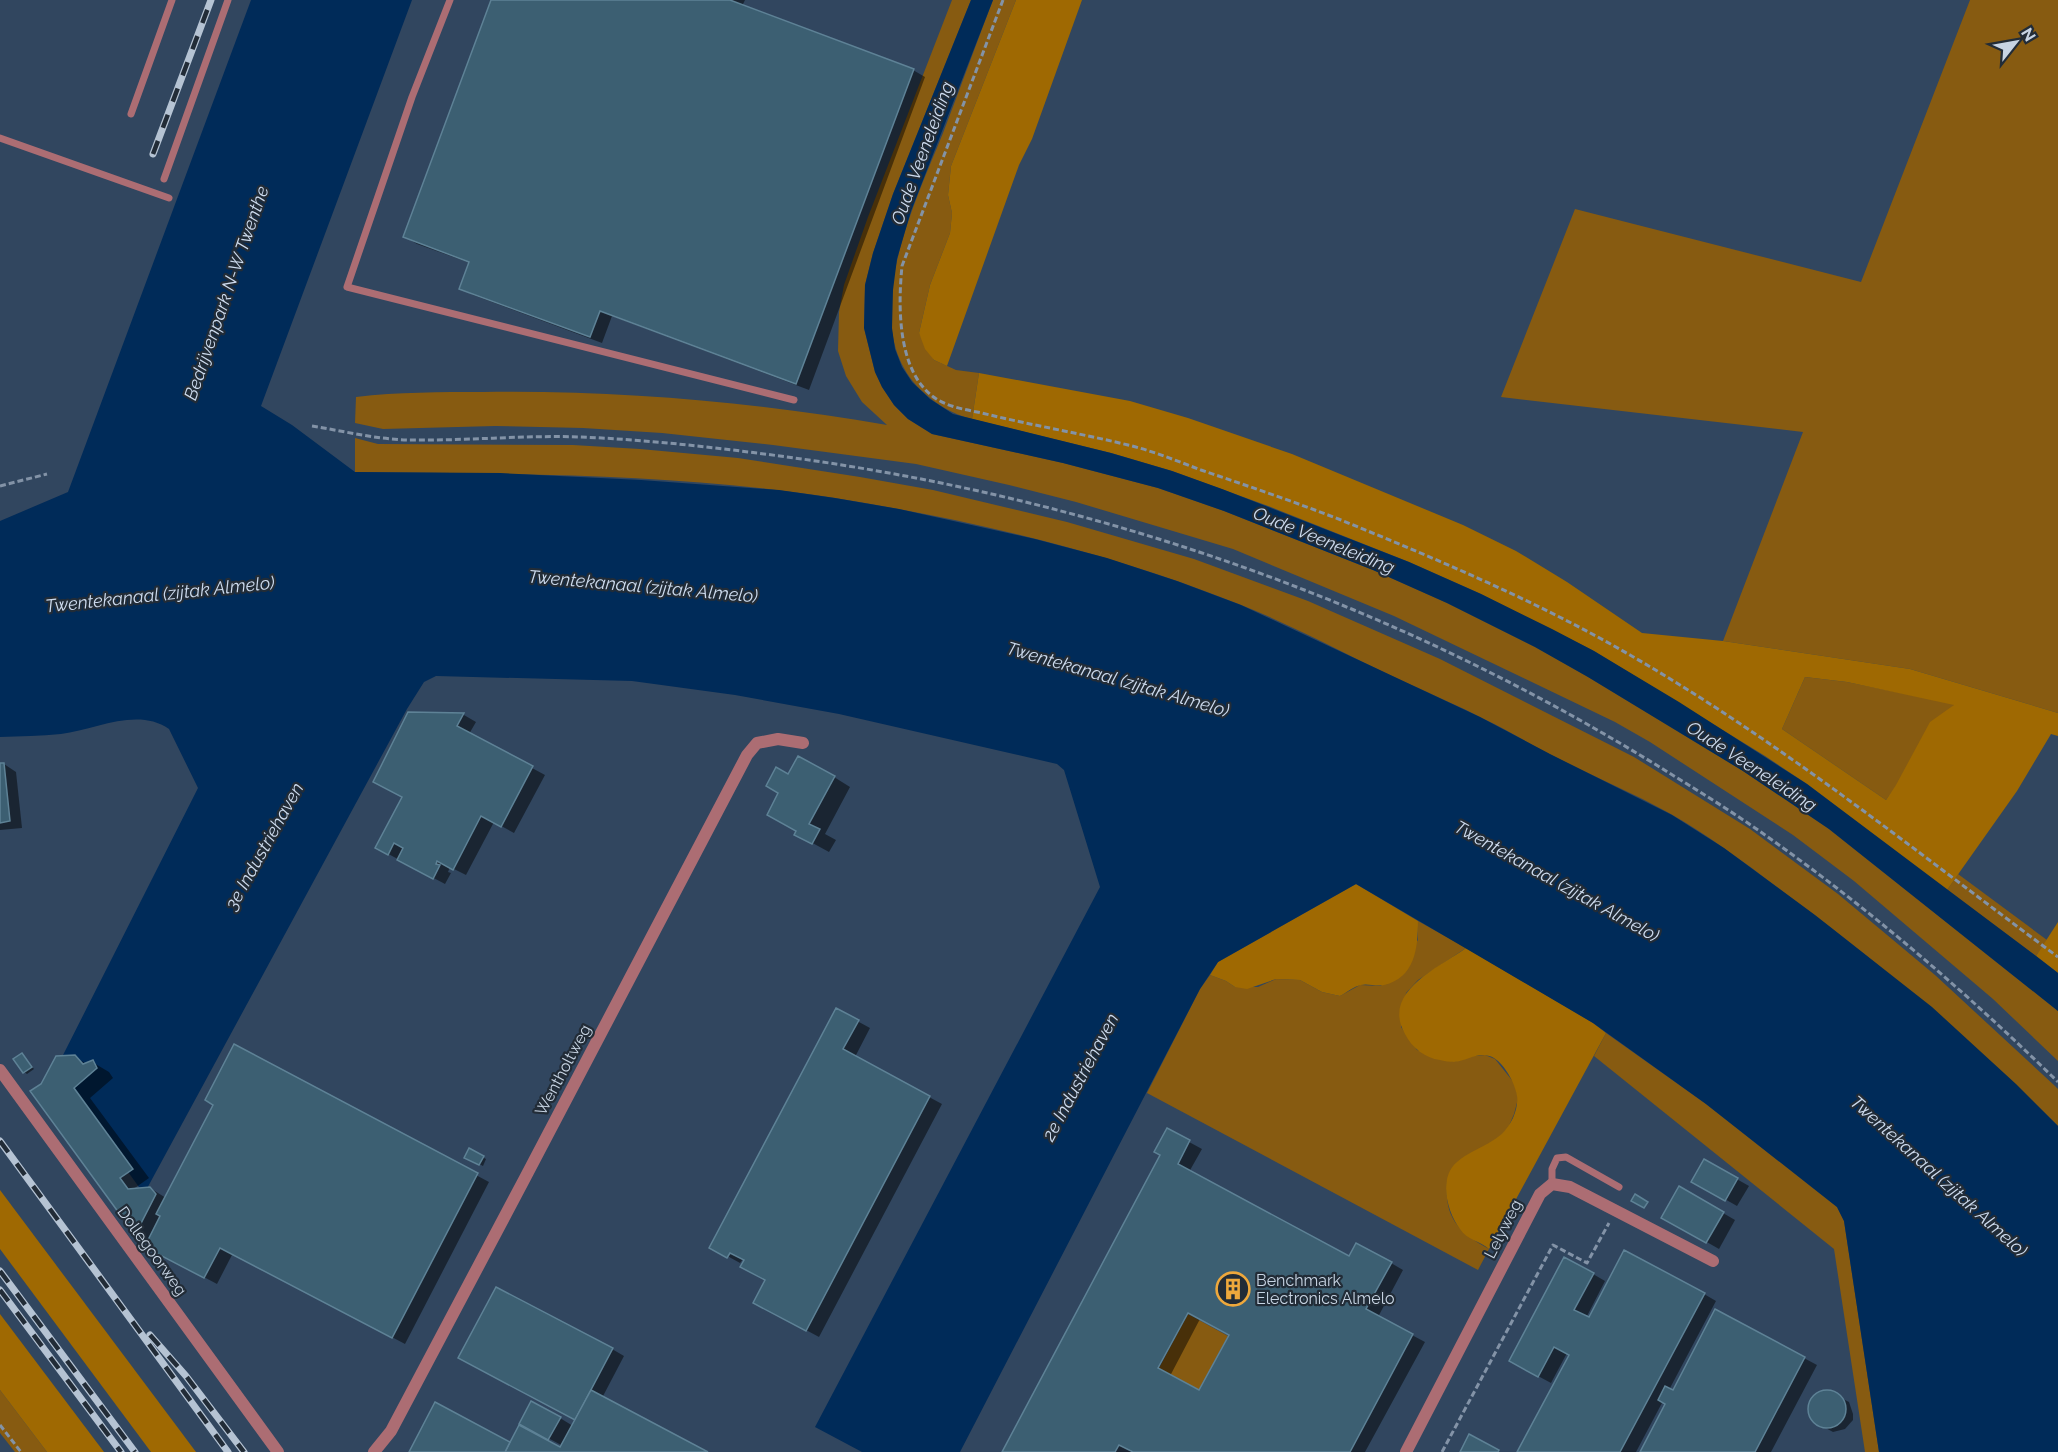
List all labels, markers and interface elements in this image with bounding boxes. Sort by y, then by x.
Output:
north arrow [1986,12,2046,72]
text: N [2017,24,2040,45]
water label: Oude Veeneleiding [886,78,958,227]
water label: Bedrijvenpark N-W Twenthe [179,183,273,403]
water label: Oude Veeneleiding [1250,502,1398,578]
water label: Twentekanaal (zijtak Almelo) [527,565,759,607]
water label: Twentekanaal (zijtak Almelo) [44,571,276,616]
water label: Twentekanaal (zijtak Almelo) [1004,637,1232,721]
water label: Oude Veeneleiding [1683,716,1821,816]
water label: 3e Industriehaven [220,779,308,914]
water label: Twentekanaal (zijtak Almelo) [1451,816,1663,946]
water label: 2e Industriehaven [1037,1010,1123,1145]
street label: Wentholtweg [531,1021,595,1119]
water label: Twentekanaal (zijtak Almelo) [1846,1091,2032,1261]
street label: Lelyweg [1480,1196,1526,1262]
street label: Dollegoorweg [113,1203,191,1299]
building icon: Benchmark Electronics Almelo [1215,1271,1251,1307]
place label: Benchmark Electronics Almelo [1256,1271,1395,1308]

